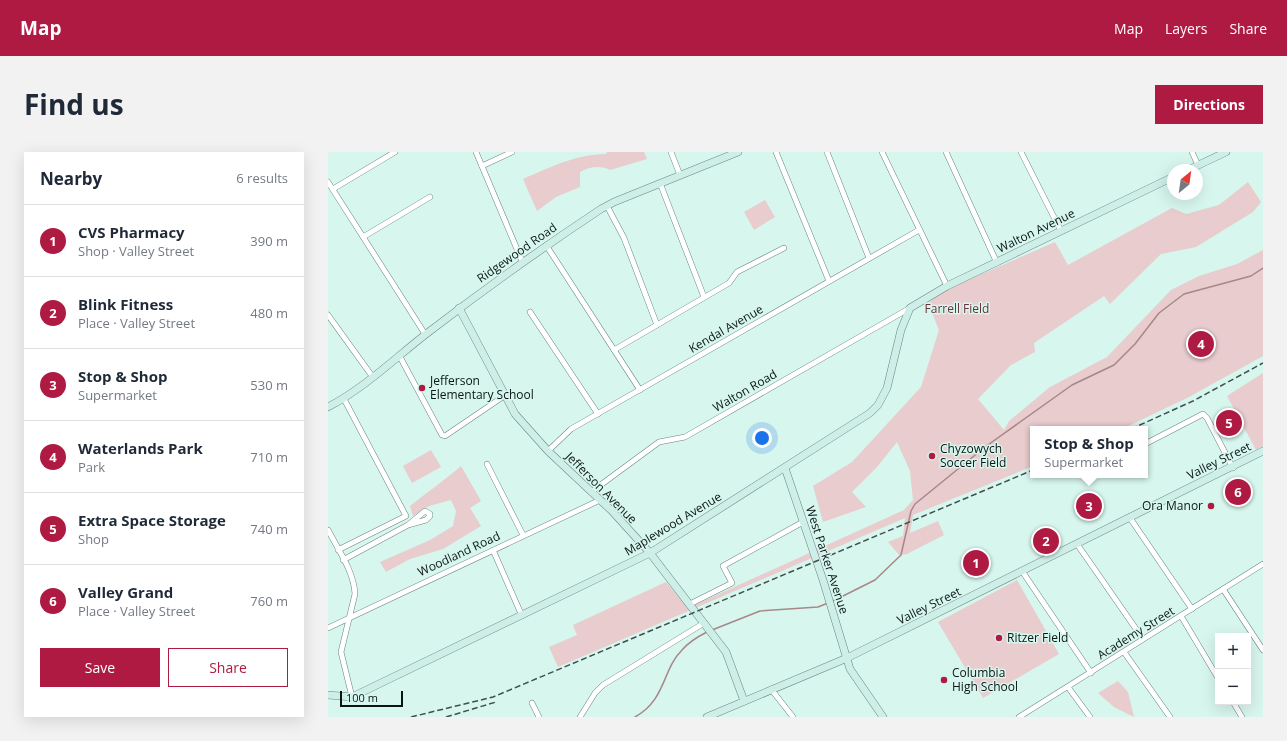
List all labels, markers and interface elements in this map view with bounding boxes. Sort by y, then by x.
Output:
text: Map [20,15,61,41]
text: Map [1114,19,1143,38]
text: Layers [1165,19,1207,38]
text: Share [1229,19,1267,38]
text: Find us [24,85,124,123]
button: Directions [1155,85,1263,124]
north arrow [1167,164,1203,200]
text: Nearby [40,167,102,190]
text: 6 results [236,169,288,187]
street label: Walton Avenue [994,204,1078,257]
street label: Ridgewood Road [473,219,560,286]
text: CVS Pharmacy [78,222,185,242]
text: 1 [49,232,57,250]
text: 390 m [250,232,288,250]
text: Shop · Valley Street [78,242,194,260]
text: Blink Fitness [78,294,173,314]
street label: Kendal Avenue [685,300,766,357]
park label: Farrell Field [925,300,989,317]
text: 2 [49,304,57,322]
text: 480 m [250,304,288,322]
text: Place · Valley Street [78,314,195,332]
pin: 4 [1188,329,1214,359]
street label: Walton Road [710,365,780,416]
text: Stop & Shop [78,366,168,386]
place label: Jefferson Elementary School [429,372,534,403]
text: 3 [49,376,57,394]
text: 530 m [250,376,288,394]
marker: Jefferson Elementary School [417,383,427,393]
text: Supermarket [78,386,157,404]
pin: 5 [1216,408,1242,438]
popup [1030,426,1148,478]
your location [752,428,772,448]
text: Stop & Shop [1044,433,1134,453]
text: Waterlands Park [78,438,203,458]
street label: Valley Street [1184,438,1254,483]
place label: Chyzowych Soccer Field [940,440,1006,471]
street label: Jefferson Avenue [561,447,641,527]
text: 4 [49,448,57,466]
text: 710 m [250,448,288,466]
marker: Chyzowych Soccer Field [927,451,937,461]
text: Supermarket [1044,453,1123,471]
text: Park [78,458,105,476]
pin: 6 [1225,477,1251,507]
street label: Maplewood Avenue [621,488,725,559]
pin: 3 [1076,491,1102,521]
place label: Ora Manor [1142,497,1203,514]
marker: Ora Manor [1206,501,1216,511]
street label: West Parker Avenue [802,504,853,616]
text: Extra Space Storage [78,510,226,530]
text: 5 [49,520,57,538]
text: 740 m [250,520,288,538]
pin: 2 [1033,526,1059,556]
street label: Woodland Road [415,527,503,580]
text: Shop [78,530,109,548]
pin: 1 [963,548,989,578]
text: Valley Grand [78,582,173,602]
street label: Valley Street [894,583,964,628]
text: 6 [49,592,57,610]
text: 760 m [250,592,288,610]
text: Place · Valley Street [78,602,195,620]
street label: Academy Street [1094,602,1177,663]
place label: Ritzer Field [1007,629,1068,646]
marker: Ritzer Field [994,633,1004,643]
map controls [1215,633,1251,705]
button: + [1215,633,1251,669]
button: Save [40,648,160,687]
button: Share [168,648,288,687]
place label: Columbia High School [952,664,1018,695]
button: − [1215,669,1251,705]
marker: Columbia High School [939,675,949,685]
scale bar [340,689,403,708]
text: 100 m [346,690,378,705]

